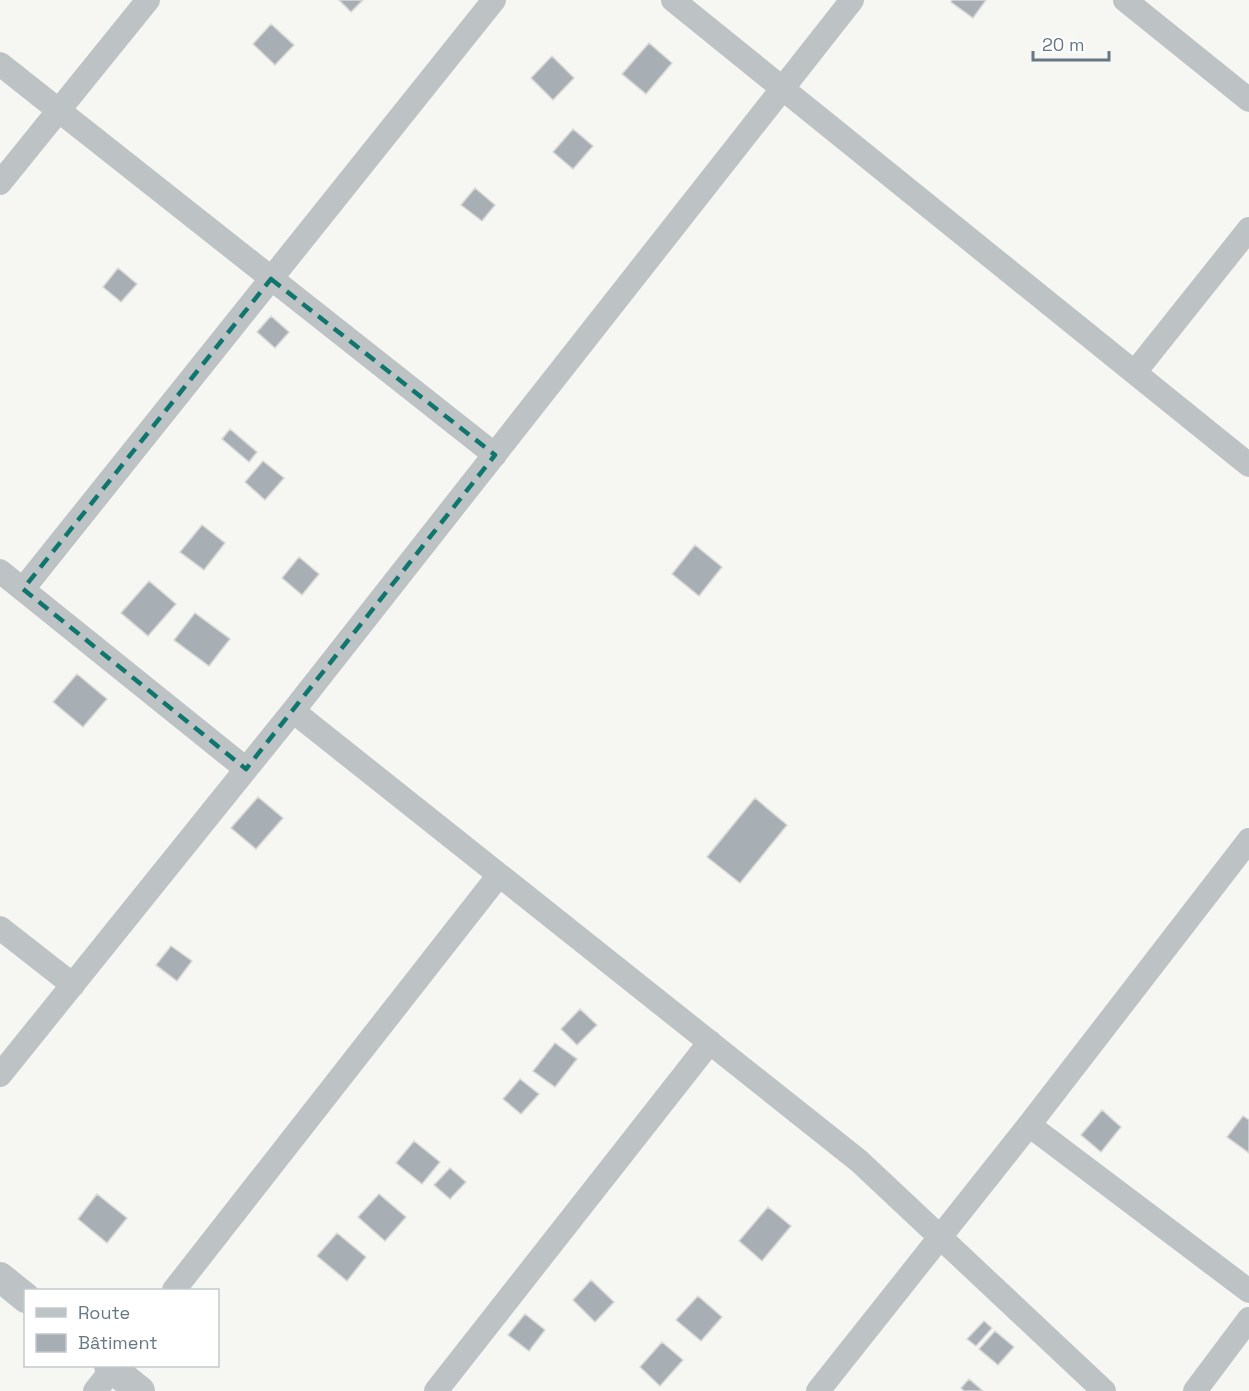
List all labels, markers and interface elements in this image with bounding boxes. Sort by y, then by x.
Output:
scale bar [1033,24,1110,62]
text: 20 m [1042,33,1085,56]
legend [24,1289,219,1367]
text: Route [78,1301,130,1324]
text: Bâtiment [78,1331,158,1354]

